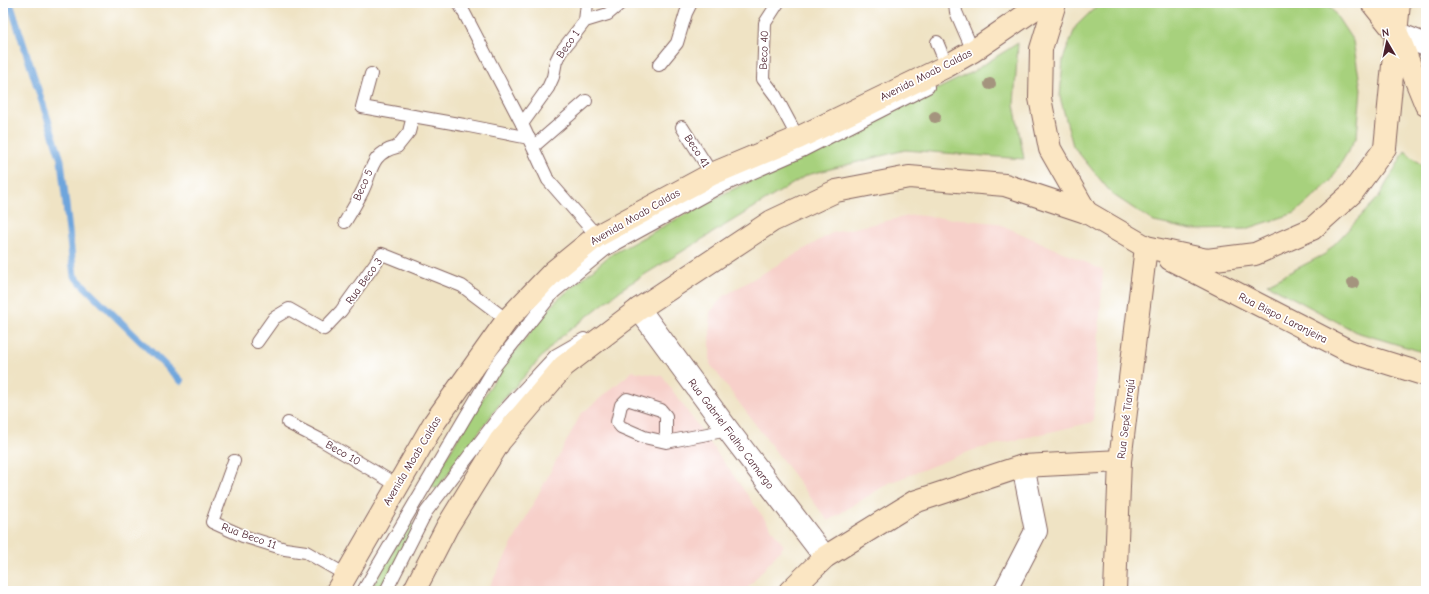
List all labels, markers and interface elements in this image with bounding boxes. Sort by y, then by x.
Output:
north arrow [1367,22,1407,62]
text: N [1381,26,1390,40]
street label: Beco 1 [554,27,582,61]
street label: Beco 40 [757,30,771,70]
street label: Avenida Moab Caldas [878,46,974,104]
street label: Beco 41 [682,132,712,170]
street label: Beco 5 [350,167,376,203]
street label: Avenida Moab Caldas [588,186,682,248]
street label: Rua Beco 3 [343,255,385,307]
street label: Rua Bispo Laranjeira [1236,290,1330,346]
street label: Rua Gabriel Fialho Camargo [685,376,777,492]
street label: Rua Sepé Tiarajú [1115,378,1137,460]
street label: Avenida Moab Caldas [380,414,444,508]
street label: Beco 10 [323,438,363,468]
street label: Rua Beco 11 [220,520,278,552]

